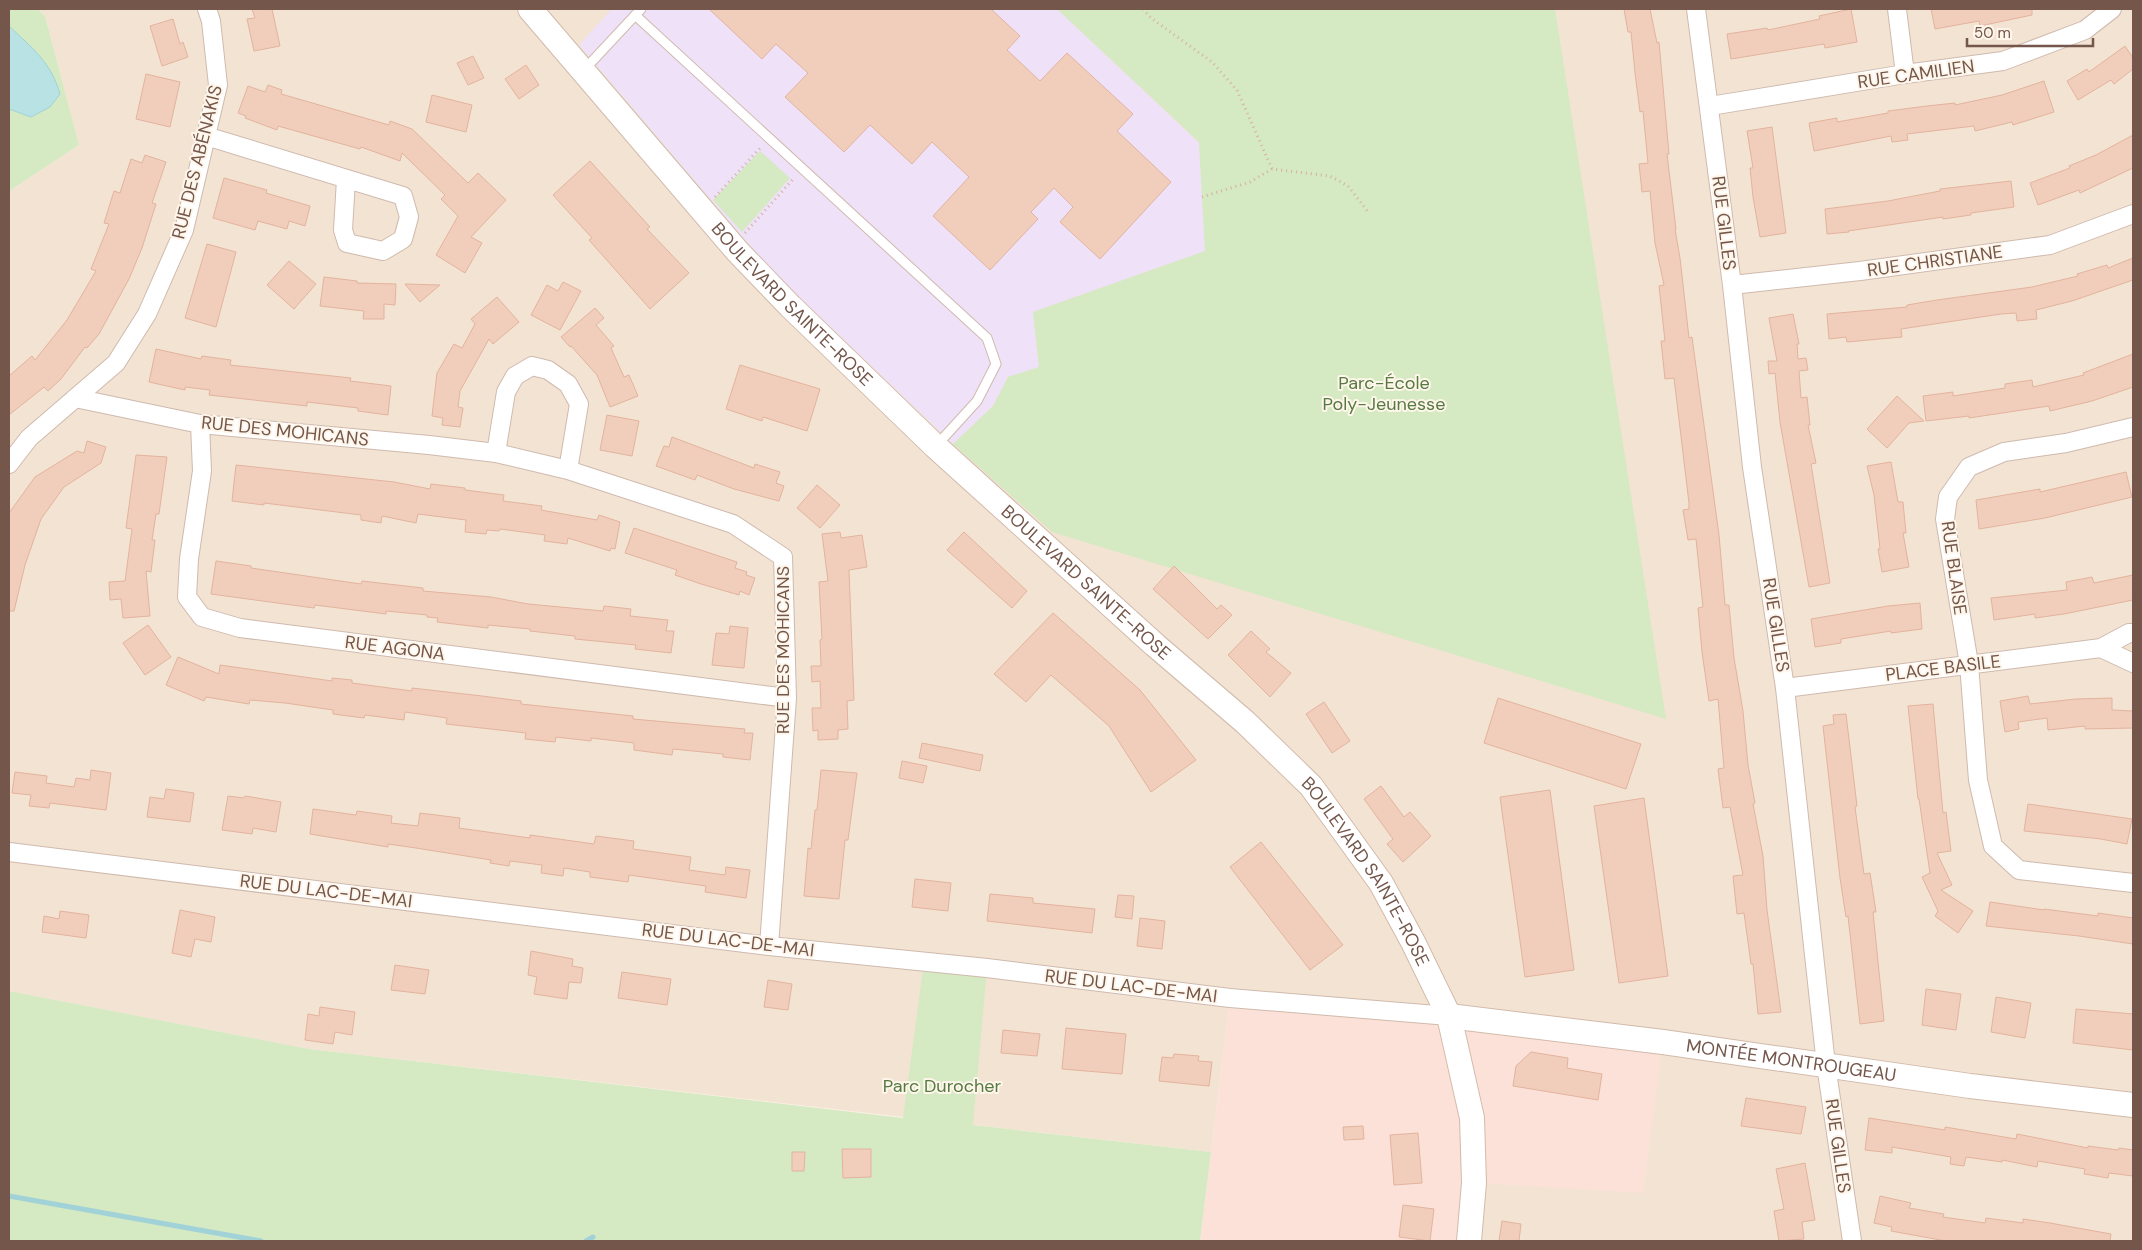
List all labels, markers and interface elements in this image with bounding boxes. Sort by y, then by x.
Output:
scale bar [1967,15,2093,47]
text: 50 m [1974,23,2011,43]
street label: RUE CAMILIEN [1856,54,1976,94]
street label: RUE DES ABÉNAKIS [166,83,228,241]
street label: RUE GILLES [1706,174,1742,272]
street label: BOULEVARD SAINTE-ROSE [706,217,878,391]
street label: RUE CHRISTIANE [1866,240,2004,282]
park label: Parc-École Poly-Jeunesse [1323,371,1445,416]
street label: RUE DES MOHICANS [200,410,370,452]
street label: BOULEVARD SAINTE-ROSE [996,500,1176,665]
street label: RUE BLAISE [1936,520,1972,616]
street label: RUE DES MOHICANS [771,566,795,734]
street label: RUE GILLES [1757,576,1795,674]
street label: RUE AGONA [344,630,446,666]
street label: PLACE BASILE [1884,649,2002,687]
street label: BOULEVARD SAINTE-ROSE [1296,771,1435,970]
street label: RUE DU LAC-DE-MAI [239,869,413,913]
street label: RUE DU LAC-DE-MAI [641,918,815,962]
street label: RUE DU LAC-DE-MAI [1044,964,1218,1008]
street label: MONTÉE MONTROUGEAU [1685,1033,1898,1087]
park label: Parc Durocher [883,1074,1002,1098]
street label: RUE GILLES [1820,1097,1856,1195]

